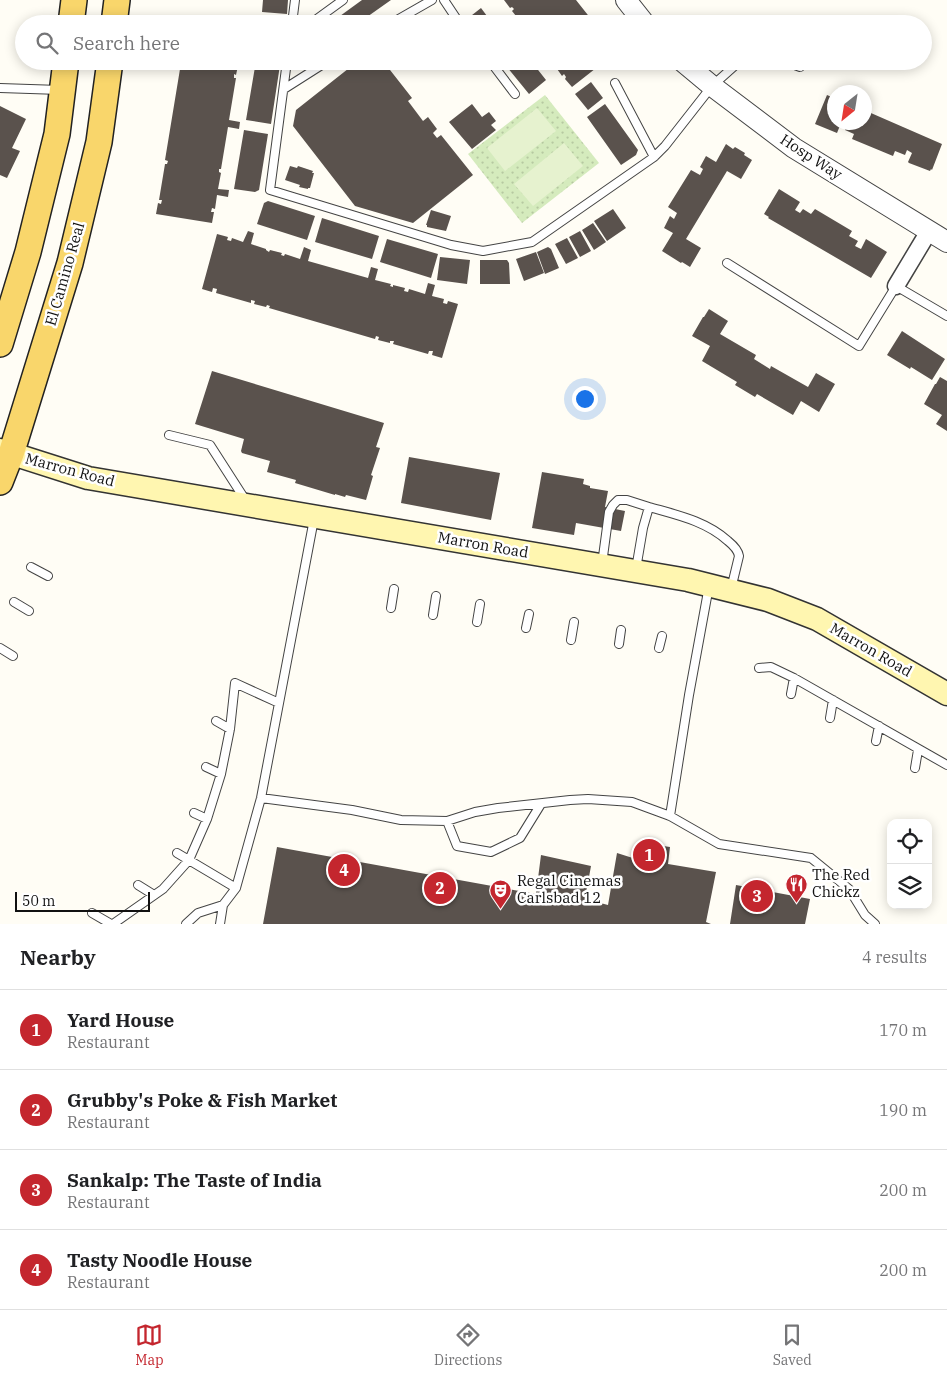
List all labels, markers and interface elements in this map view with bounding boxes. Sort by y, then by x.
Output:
search box [15,15,932,70]
icon: search [33,29,61,57]
text: Search here [73,31,180,55]
north arrow [827,85,872,130]
street label: Hosp Way [777,130,846,184]
street label: El Camino Real [41,220,88,328]
your location [572,386,598,412]
street label: Marron Road [23,448,117,491]
street label: Marron Road [436,527,530,562]
street label: Marron Road [827,618,916,681]
map controls [887,819,932,909]
button: locate [887,819,932,864]
pin: 1 [633,836,665,874]
pin: 4 [328,851,360,889]
button: layers [887,864,932,909]
place label: The Red Chickz [812,865,870,901]
pin: 2 [424,869,456,907]
place label: Regal Cinemas Carlsbad 12 [517,871,621,907]
restaurant icon: The Red Chickz [784,872,808,903]
pin: 3 [741,877,773,915]
theatre icon: Regal Cinemas Carlsbad 12 [489,878,513,909]
scale bar [15,889,150,912]
text: 50 m [22,892,55,910]
text: Nearby [20,943,96,971]
text: 4 results [862,947,927,967]
text: Yard House [67,1008,174,1032]
text: 1 [31,1020,41,1040]
text: 170 m [879,1020,927,1040]
text: Restaurant [67,1032,150,1052]
text: Grubby's Poke & Fish Market [67,1088,337,1112]
text: 2 [31,1100,41,1120]
text: 190 m [879,1100,927,1120]
text: Restaurant [67,1112,150,1132]
text: Sankalp: The Taste of India [67,1168,322,1192]
text: 3 [31,1180,41,1200]
text: 200 m [879,1180,927,1200]
text: Restaurant [67,1192,150,1212]
text: Tasty Noodle House [67,1248,252,1272]
text: 4 [31,1260,41,1280]
text: 200 m [879,1260,927,1280]
text: Restaurant [67,1272,150,1292]
tab: Map [135,1321,164,1369]
tab: Directions [434,1321,502,1369]
tab: Saved [773,1321,812,1369]

